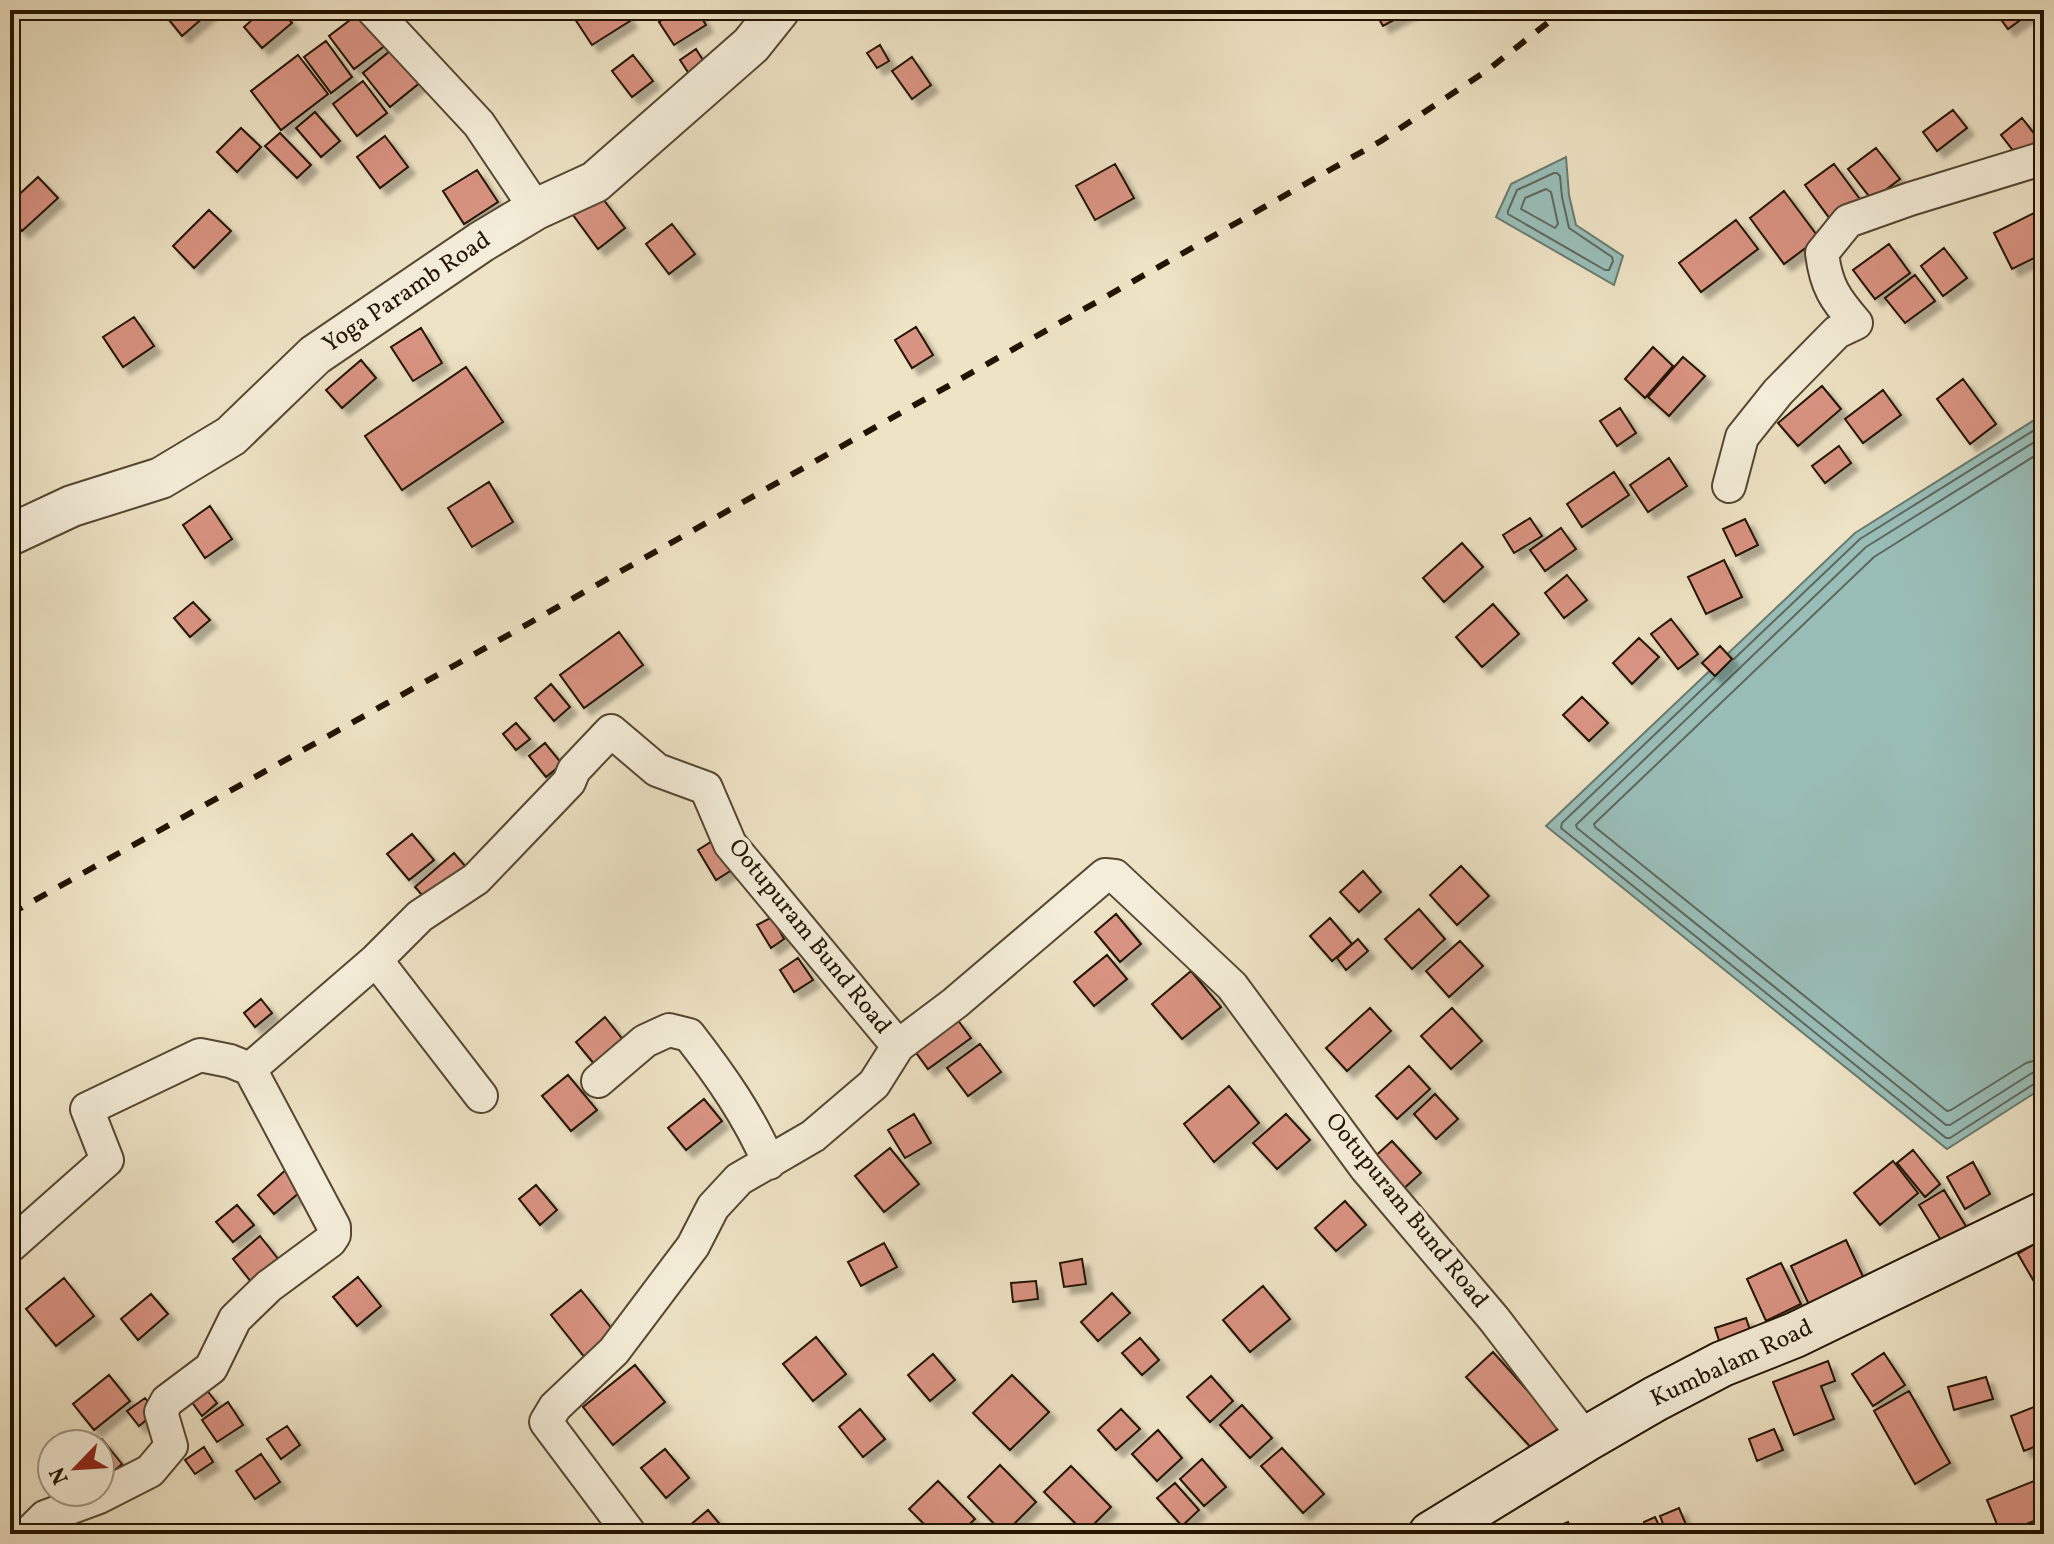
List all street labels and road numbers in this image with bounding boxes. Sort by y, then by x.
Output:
street label: Yoga Paramb Road [316,224,498,362]
street label: Ootupuram Bund Road [719,832,899,1042]
street label: Ootupuram Bund Road [1316,1106,1496,1316]
street label: Kumbalam Road [1645,1312,1819,1416]

